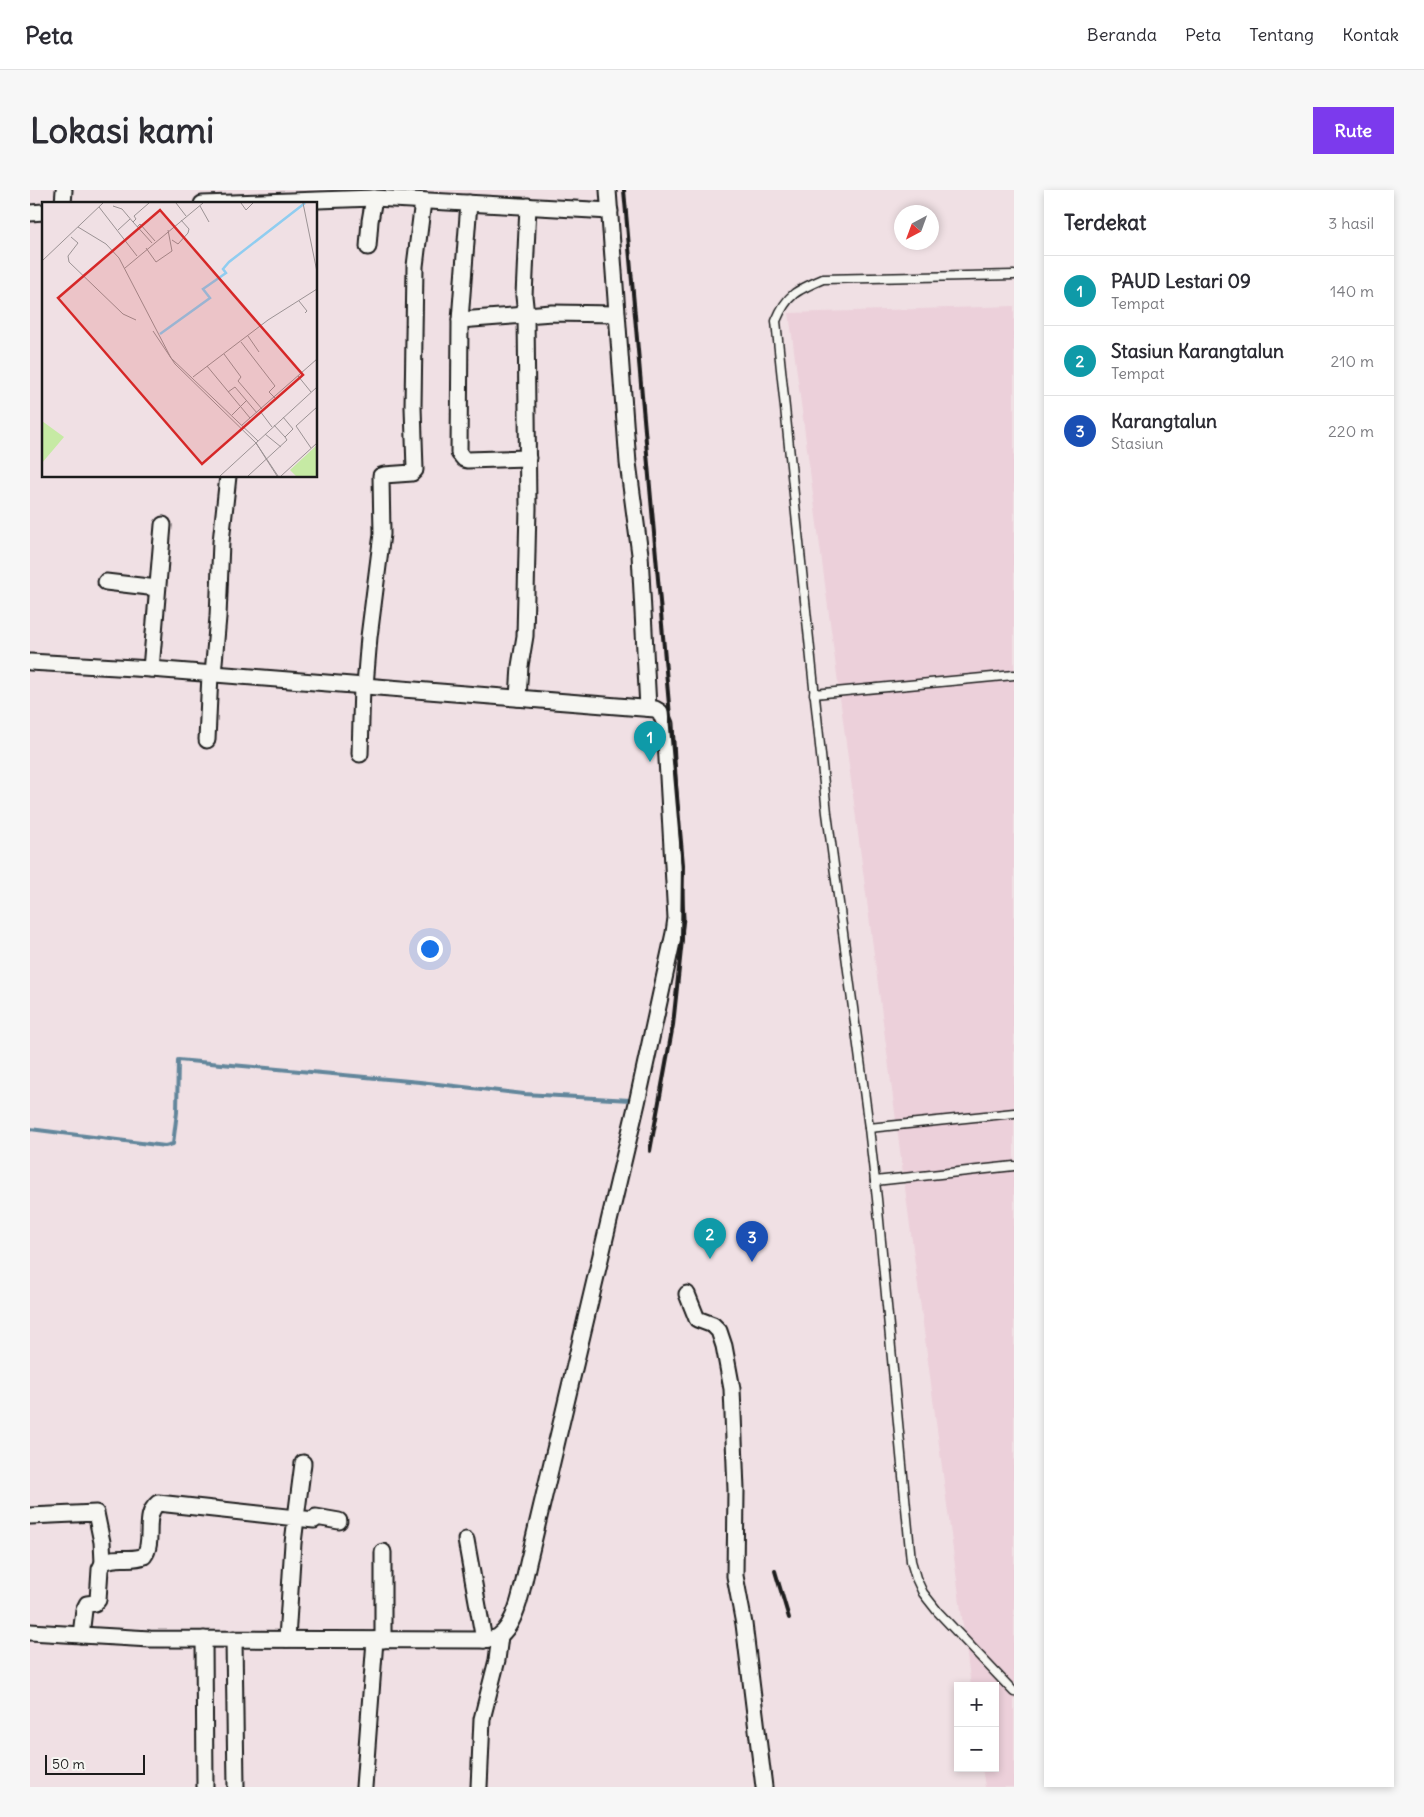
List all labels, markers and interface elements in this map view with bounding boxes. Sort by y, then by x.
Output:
text: Peta [25,20,73,50]
text: Beranda [1087,23,1157,46]
text: Peta [1185,23,1221,46]
text: Tentang [1249,23,1314,46]
text: Kontak [1342,23,1399,46]
button: Rute [1313,107,1394,154]
text: Lokasi kami [30,108,214,152]
inset map [42,202,318,478]
north arrow [894,205,939,250]
text: Terdekat [1064,209,1146,236]
text: 3 hasil [1328,213,1374,233]
text: PAUD Lestari 09 [1111,269,1251,293]
text: 1 [1077,281,1083,301]
text: 140 m [1330,281,1374,301]
text: Tempat [1111,293,1165,313]
text: Stasiun Karangtalun [1111,339,1284,363]
text: 2 [1076,351,1084,371]
text: 210 m [1331,351,1374,371]
text: Tempat [1111,363,1165,383]
text: Karangtalun [1111,409,1217,433]
text: 3 [1075,421,1085,441]
text: 220 m [1328,421,1374,441]
text: Stasiun [1111,433,1164,453]
pin: 1 [634,721,666,762]
your location [417,936,443,962]
pin: 2 [694,1218,726,1259]
pin: 3 [736,1221,768,1262]
map controls [954,1682,999,1772]
button: + [954,1682,999,1727]
button: − [954,1727,999,1772]
scale bar [45,1752,145,1775]
text: 50 m [52,1755,85,1773]

